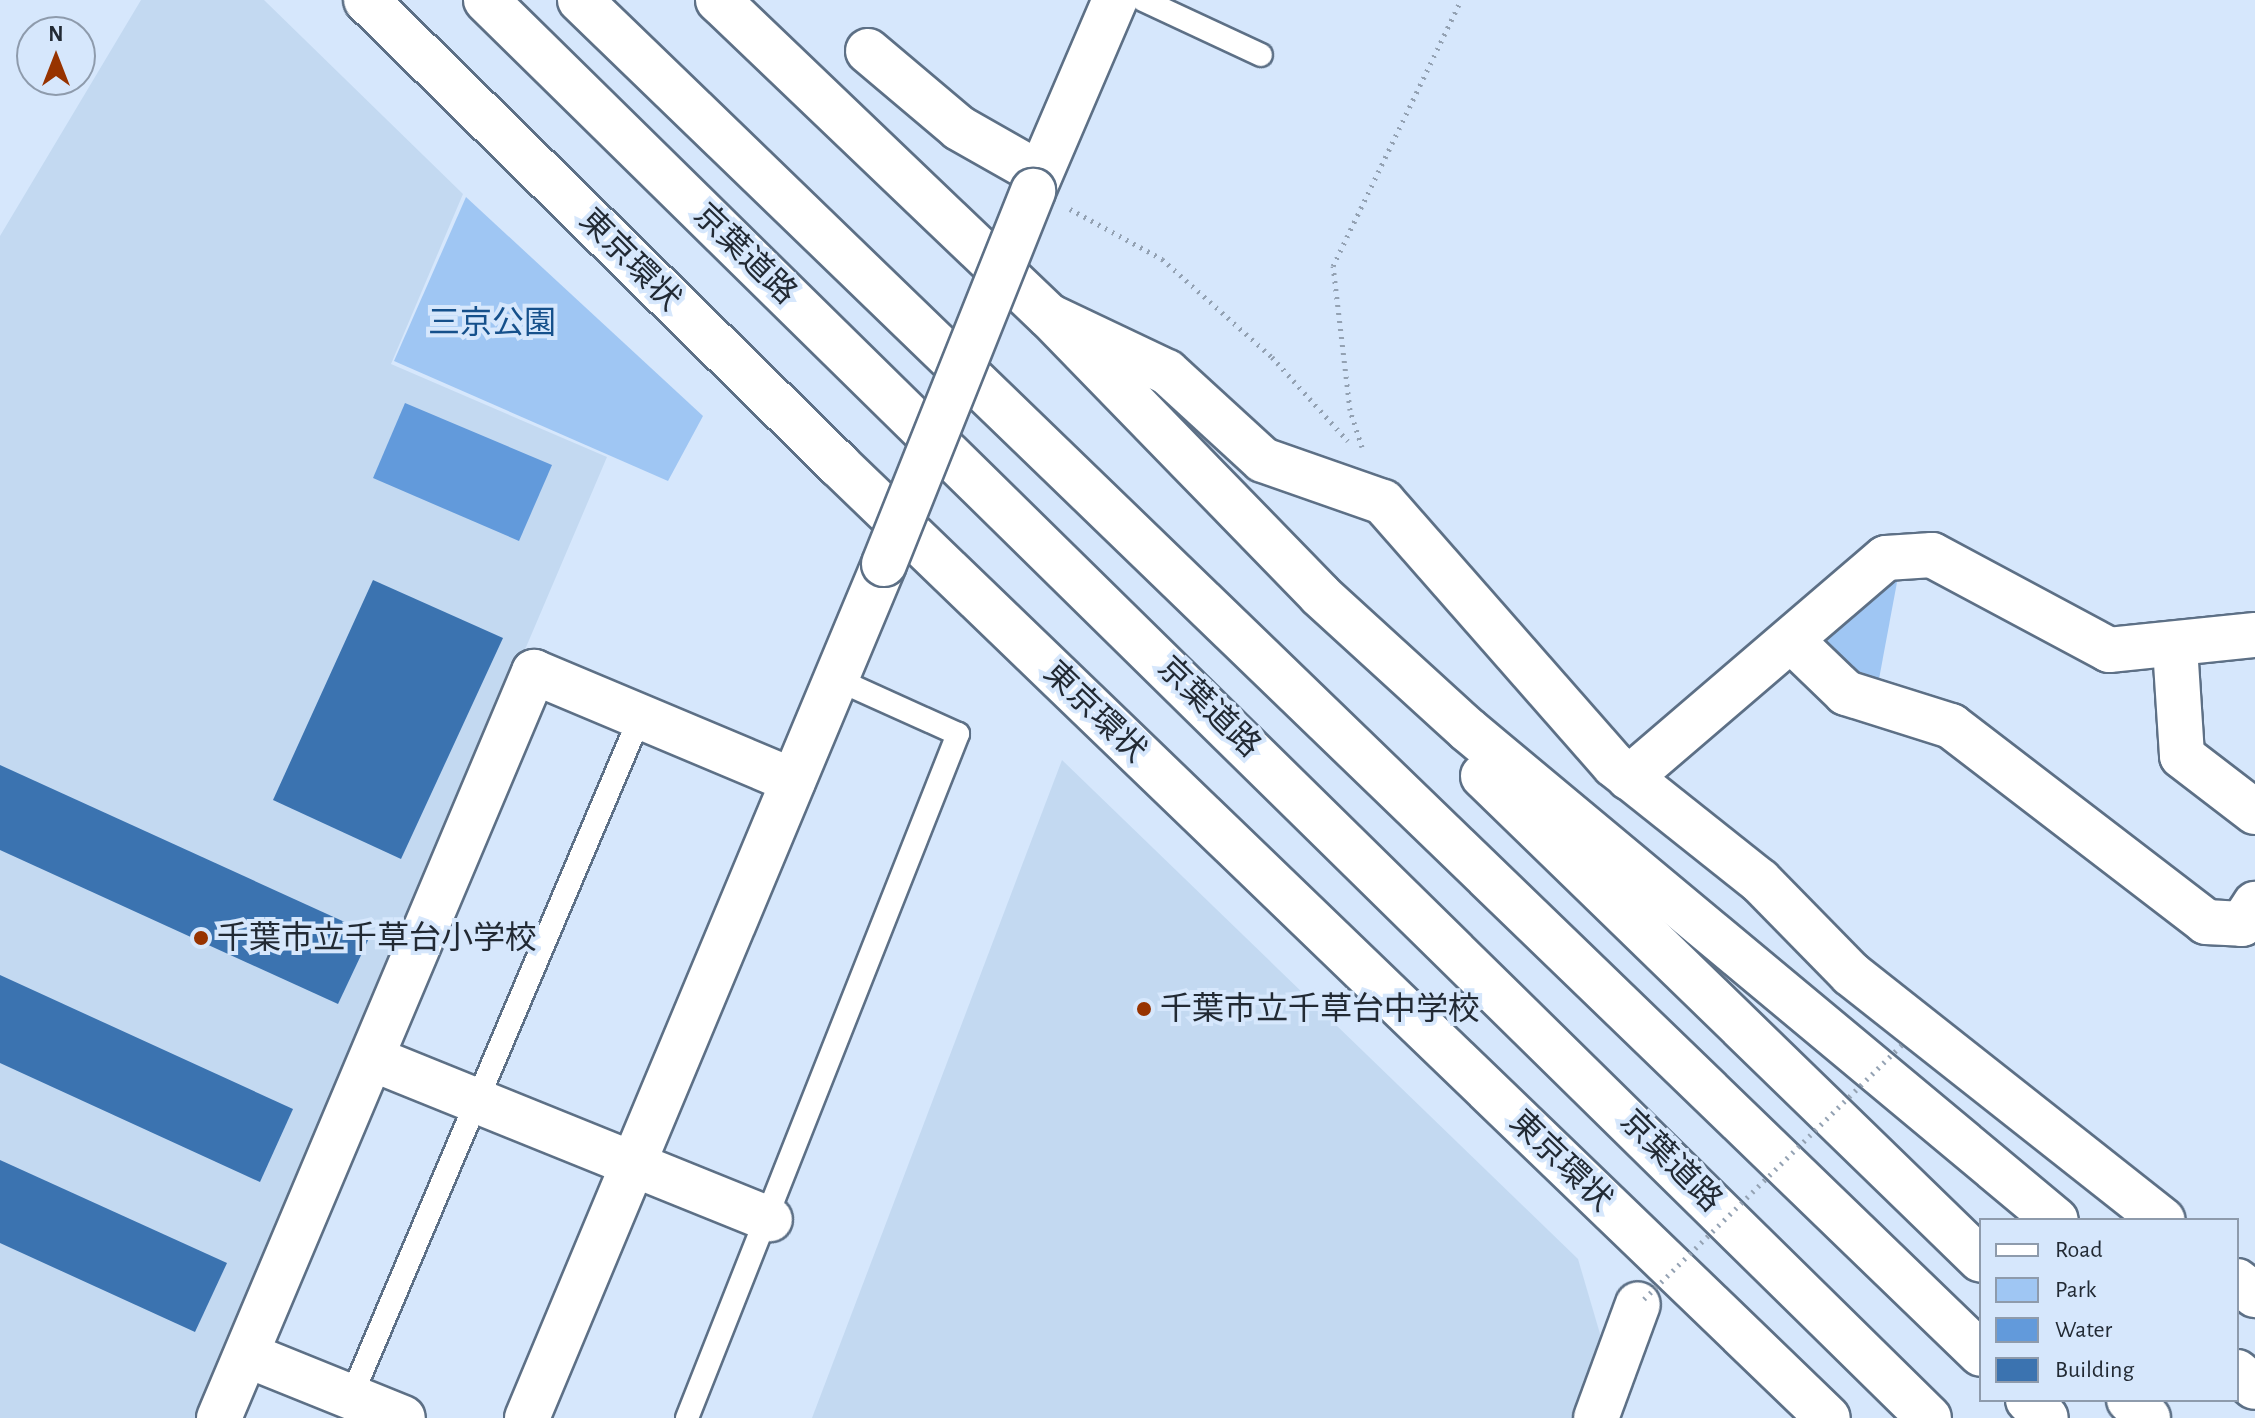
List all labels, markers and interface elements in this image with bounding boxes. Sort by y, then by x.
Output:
north arrow [16,16,96,96]
text: N [48,23,64,45]
street label: 京葉道路 [686,196,804,312]
street label: 東京環状 [571,201,689,319]
park label: 三京公園 [428,304,556,342]
street label: 京葉道路 [1150,649,1268,765]
street label: 東京環状 [1036,654,1154,770]
place label: 千葉市立千草台小学校 [217,919,537,957]
marker: 千葉市立千草台小学校 [192,929,210,947]
place label: 千葉市立千草台中学校 [1160,990,1480,1028]
marker: 千葉市立千草台中学校 [1135,1000,1153,1018]
street label: 京葉道路 [1612,1102,1730,1220]
street label: 東京環状 [1502,1103,1620,1219]
legend [1979,1218,2239,1402]
text: Road [2055,1238,2103,1262]
text: Park [2055,1278,2096,1302]
text: Water [2055,1318,2112,1342]
text: Building [2055,1358,2134,1382]

